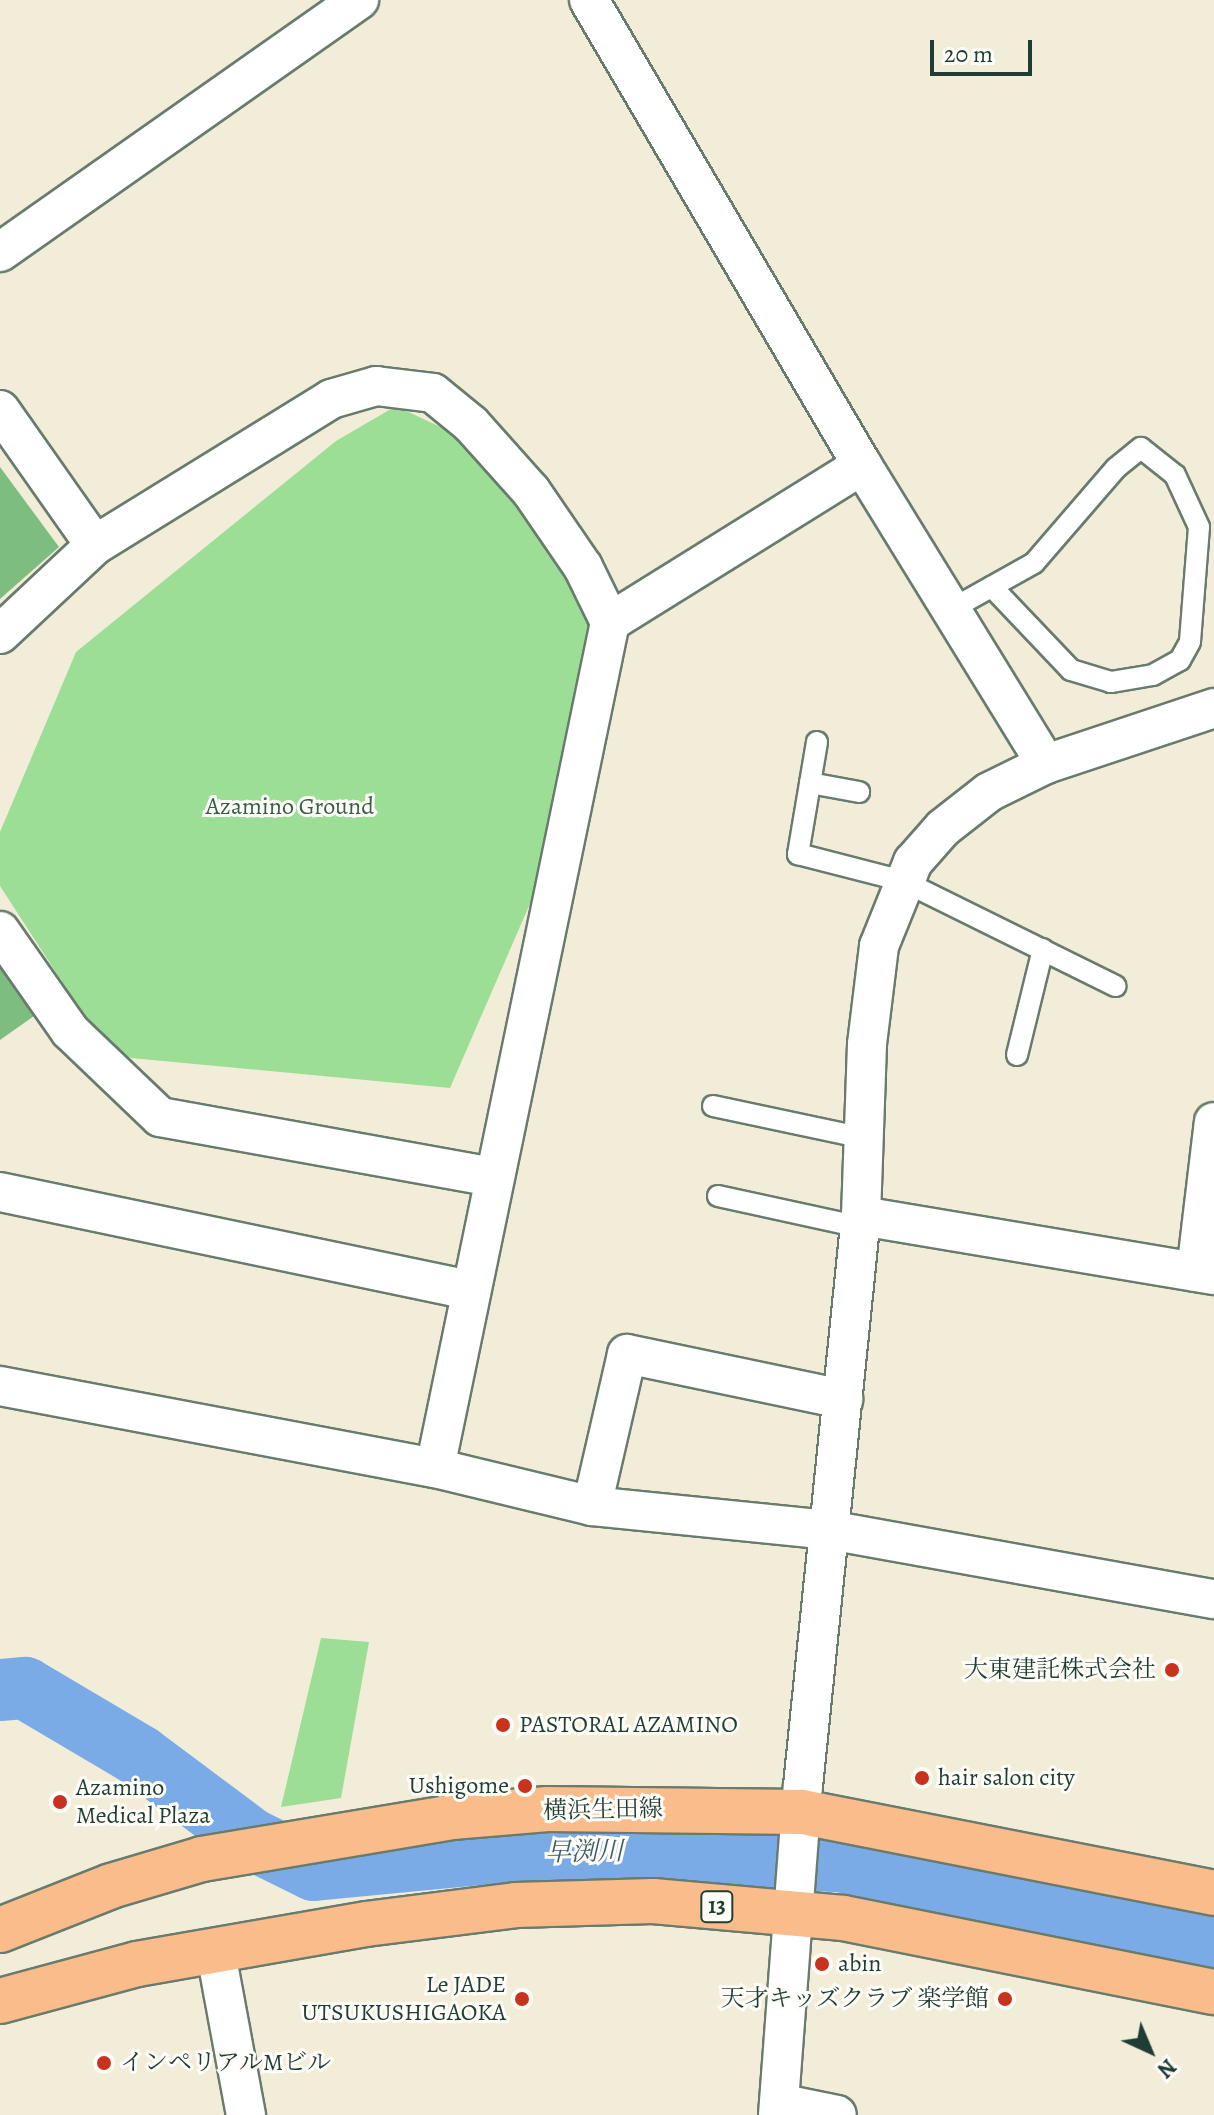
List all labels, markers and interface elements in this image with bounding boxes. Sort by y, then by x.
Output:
scale bar [934,24,1036,74]
text: 20 m [944,38,993,70]
park label: Azamino Ground [206,793,374,821]
place label: 大東建託株式会社 [964,1656,1156,1684]
marker: 大東建託株式会社 [1163,1661,1181,1679]
place label: PASTORAL AZAMINO [519,1711,738,1739]
marker: PASTORAL AZAMINO [494,1716,512,1734]
place label: hair salon city [938,1764,1075,1792]
marker: hair salon city [913,1769,931,1787]
place label: Ushigome [409,1772,509,1800]
place label: Azamino Medical Plaza [76,1774,210,1830]
marker: Ushigome [516,1777,534,1795]
marker: Azamino Medical Plaza [51,1793,69,1811]
street label: 横浜生田線 [543,1795,663,1825]
water label: 早渕川 [545,1836,623,1868]
road number: 13 [699,1889,735,1925]
place label: abin [838,1950,881,1978]
marker: abin [813,1955,831,1973]
place label: Le JADE UTSUKUSHIGAOKA [301,1971,506,2027]
place label: 天才キッズクラブ 楽学館 [720,1985,989,2013]
marker: Le JADE UTSUKUSHIGAOKA [513,1990,531,2008]
marker: 天才キッズクラブ 楽学館 [996,1990,1014,2008]
north arrow [1110,2011,1190,2091]
place label: インペリアルMビル [120,2049,332,2077]
text: N [1150,2052,1183,2085]
marker: インペリアルMビル [95,2054,113,2072]

